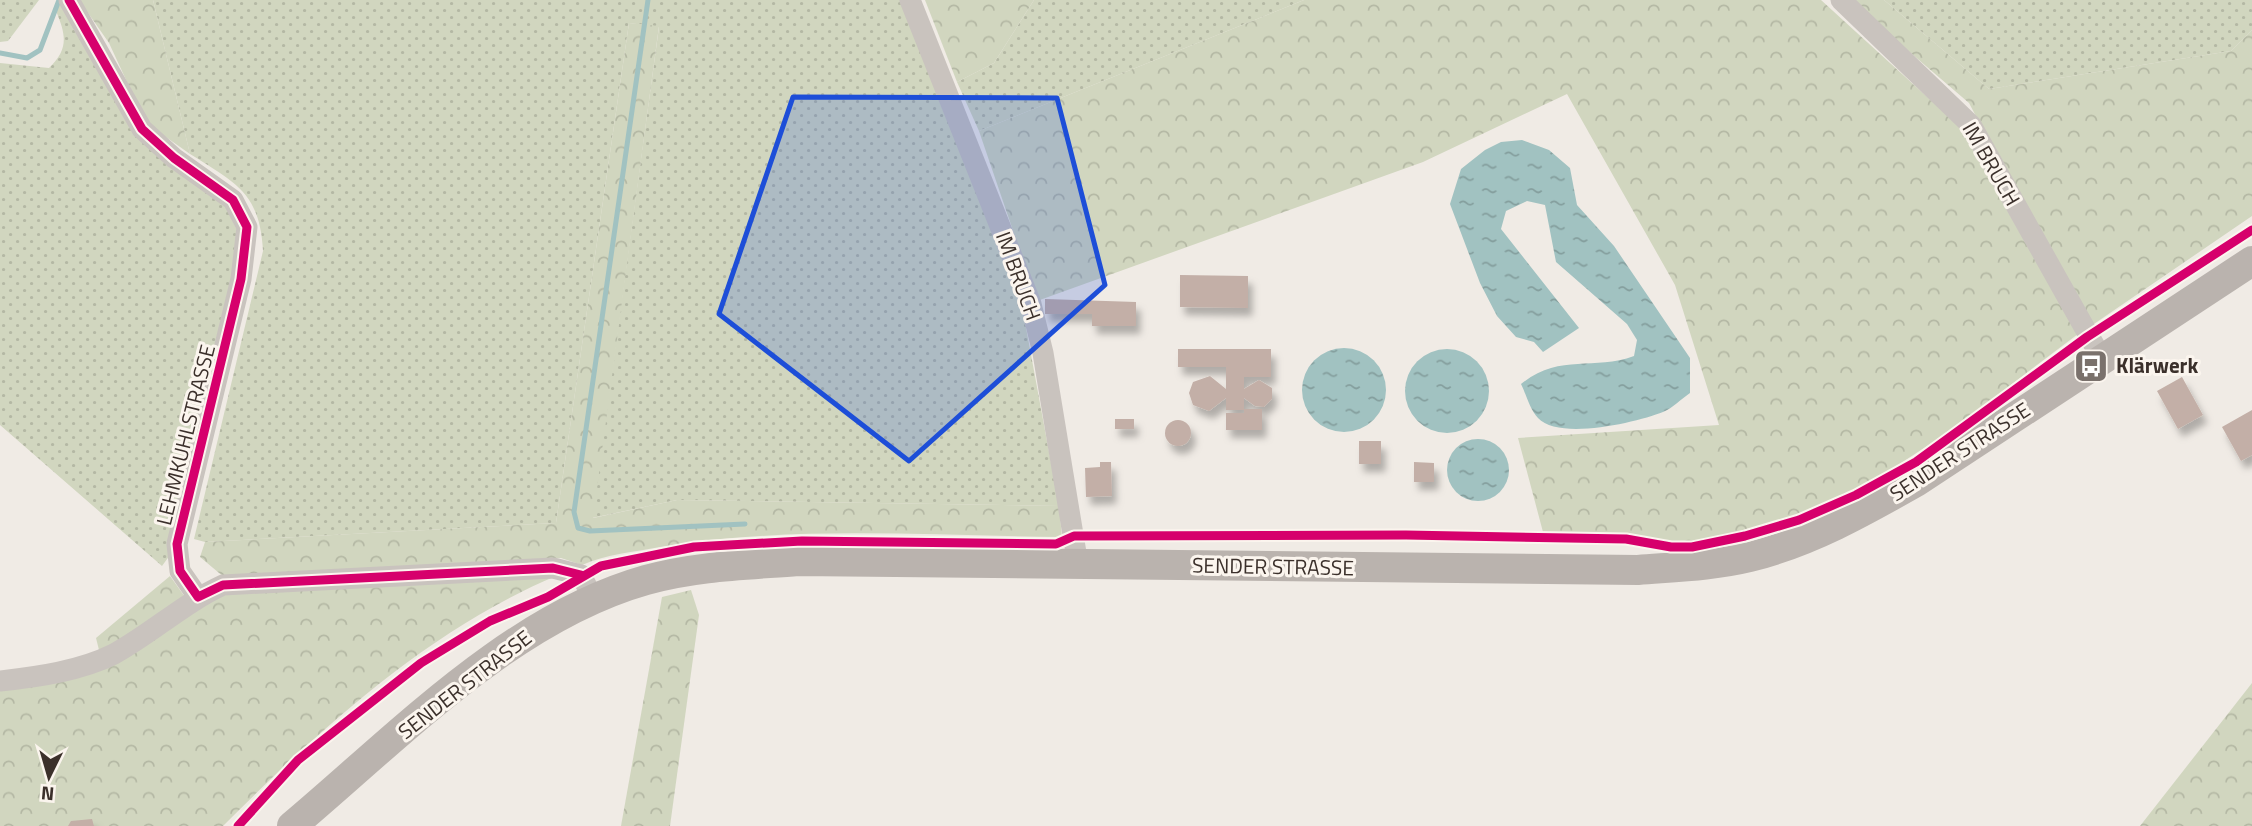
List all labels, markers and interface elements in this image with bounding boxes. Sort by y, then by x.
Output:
street label: IM BRUCH [1955,115,2029,212]
street label: IM BRUCH [988,227,1050,325]
street label: LEHMKUHLSTRASSE [147,341,223,528]
bus stop icon: Klärwerk [2072,347,2110,385]
place label: Klärwerk [2116,349,2198,381]
street label: SENDER STRASSE [1883,394,2036,509]
street label: SENDER STRASSE [1192,549,1354,583]
street label: SENDER STRASSE [391,622,538,747]
north arrow [14,742,84,812]
text: N [40,779,55,809]

